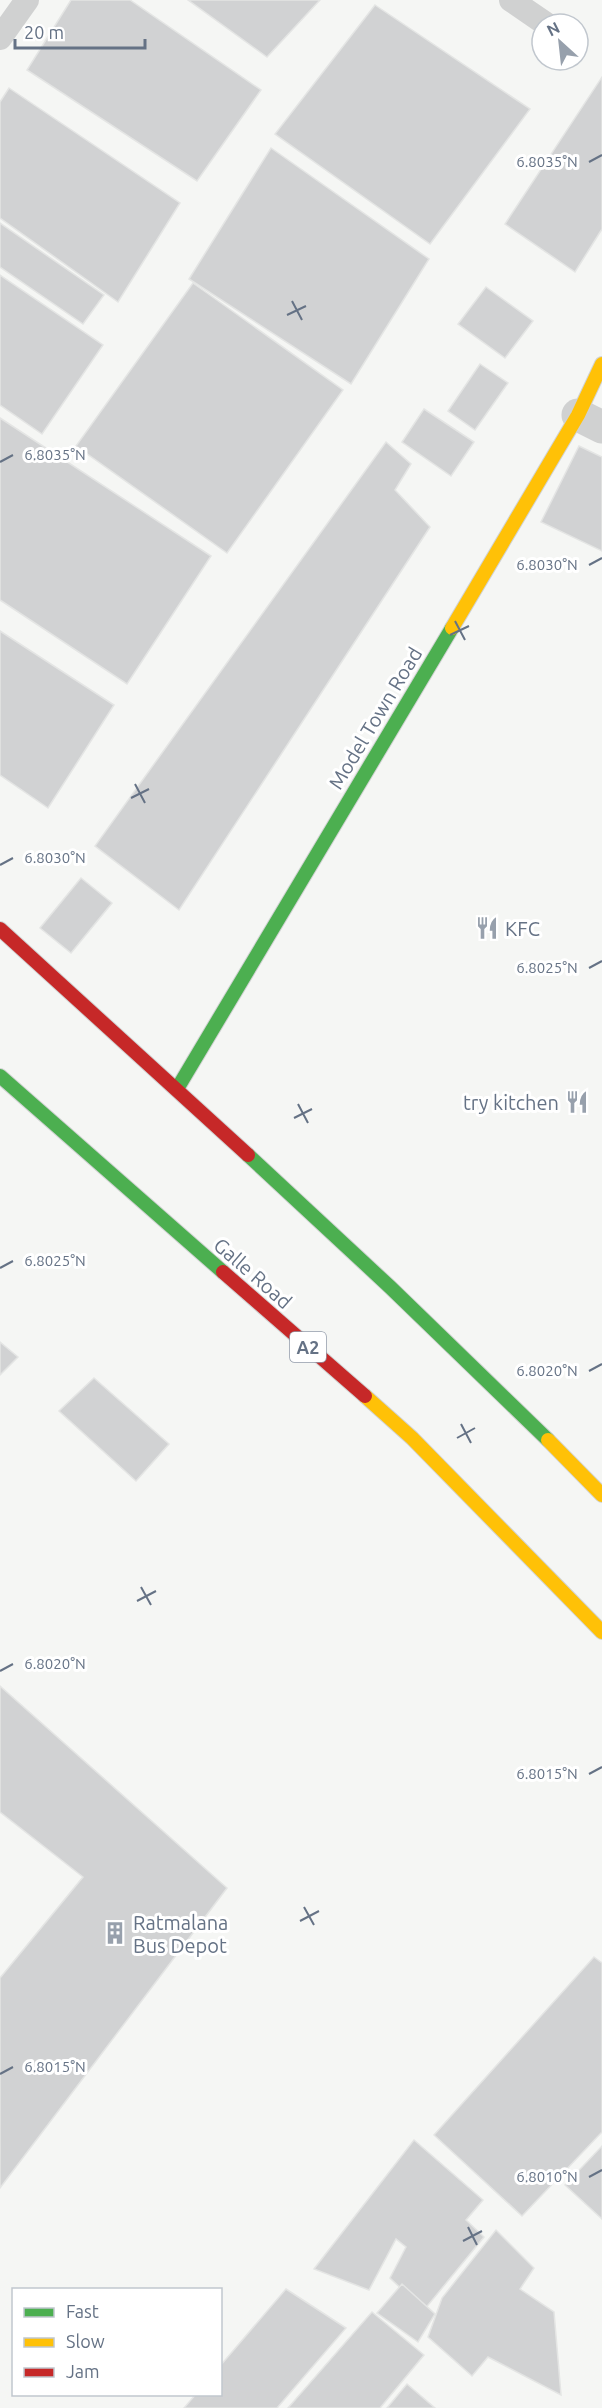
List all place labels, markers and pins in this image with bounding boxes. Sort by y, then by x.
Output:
restaurant icon: KFC [474,915,500,941]
place label: KFC [505,917,540,940]
restaurant icon: try kitchen [564,1089,590,1115]
place label: try kitchen [463,1091,559,1114]
place label: Ratmalana Bus Depot [133,1911,228,1957]
building icon: Ratmalana Bus Depot [102,1920,128,1946]

